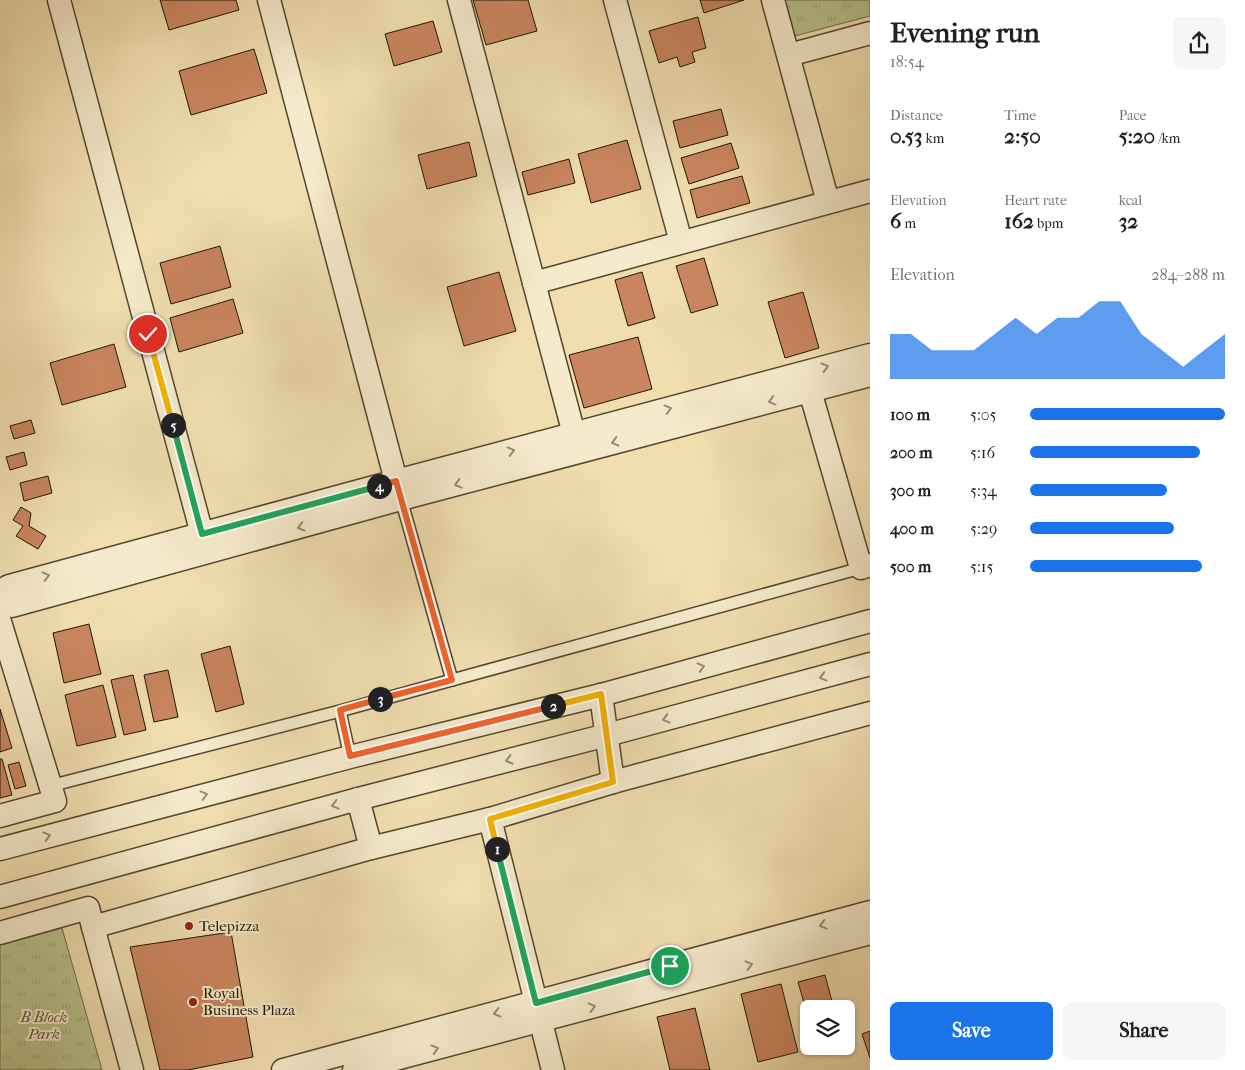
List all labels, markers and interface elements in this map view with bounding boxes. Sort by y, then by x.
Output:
text: Evening run [890,16,1040,49]
button: share [1173,17,1225,69]
text: 18:54 [890,52,924,71]
text: Distance [890,107,943,124]
text: Time [1004,107,1036,124]
text: Pace [1119,107,1147,124]
text: 0.53 [890,124,922,148]
text: 2:50 [1004,124,1041,148]
text: 5:20 [1119,124,1155,148]
text: km [922,130,944,147]
text: /km [1155,130,1180,147]
text: Elevation [890,192,947,209]
text: Heart rate [1004,192,1067,209]
text: kcal [1119,192,1142,209]
text: 6 [890,209,901,233]
text: 162 [1004,209,1034,233]
text: 32 [1119,209,1138,233]
text: m [901,215,916,232]
text: bpm [1034,215,1063,232]
text: Elevation [890,265,955,284]
text: 284–288 m [1151,265,1225,284]
pin [127,313,169,355]
icon: check [134,320,162,348]
one-way arrow [820,362,828,372]
one-way arrow [769,395,777,405]
one-way arrow [663,404,672,415]
text: 100 m [890,405,930,424]
text: 5:05 [970,405,997,424]
pin: 5 [160,412,186,438]
text: 5 [170,417,177,434]
one-way arrow [612,437,620,447]
text: 200 m [890,443,933,462]
text: 5:16 [970,443,995,462]
one-way arrow [506,446,514,456]
pin: 4 [366,474,392,498]
text: 4 [375,478,384,495]
one-way arrow [454,478,462,489]
text: 300 m [890,481,931,500]
text: 5:34 [970,481,997,500]
text: 400 m [890,519,934,538]
text: 5:29 [970,519,997,538]
one-way arrow [298,521,306,531]
text: 500 m [890,557,931,576]
text: 5:15 [970,557,993,576]
one-way arrow [42,571,51,582]
one-way arrow [696,663,704,673]
one-way arrow [819,671,828,681]
pin: 3 [368,686,392,712]
text: 3 [378,691,383,708]
pin: 2 [540,694,566,718]
text: 2 [550,698,557,715]
one-way arrow [662,713,671,724]
one-way arrow [504,754,513,765]
one-way arrow [200,790,208,800]
one-way arrow [330,799,339,810]
one-way arrow [43,831,51,842]
pin: 1 [484,836,510,862]
text: 1 [495,841,500,858]
place label: Telepizza [199,917,260,935]
one-way arrow [818,919,827,930]
marker: Telepizza [183,920,195,932]
pin [649,945,691,987]
icon: arrive [656,952,684,980]
one-way arrow [745,960,753,971]
place label: Royal Business Plaza [203,984,296,1019]
marker: Royal Business Plaza [187,996,199,1008]
map controls [800,1000,855,1055]
button: layers [800,1000,855,1055]
one-way arrow [588,1002,596,1013]
button: Save [890,1002,1053,1060]
button: Share [1063,1002,1225,1060]
one-way arrow [493,1007,502,1018]
park label: B Block Park [20,1008,68,1043]
one-way arrow [430,1044,438,1054]

